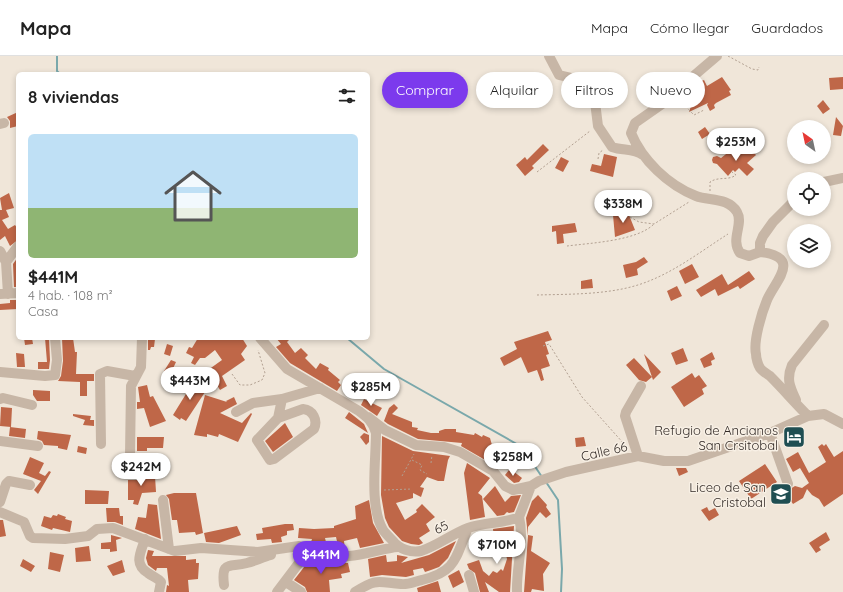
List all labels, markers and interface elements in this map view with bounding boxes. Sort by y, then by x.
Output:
text: Mapa [20,16,71,40]
text: Mapa [591,19,628,37]
text: Cómo llegar [650,19,729,37]
text: Guardados [751,19,823,37]
chip: Comprar [382,72,468,108]
chip: Alquilar [476,72,553,108]
chip: Filtros [561,72,628,108]
chip: Nuevo [636,72,705,108]
icon: filters [336,85,358,107]
text: 8 viviendas [28,86,119,107]
north arrow [787,120,831,164]
map controls [787,120,831,268]
pin: $253M [708,128,764,162]
text: $253M [716,133,756,149]
icon: home [157,160,229,232]
button: locate [787,172,831,216]
pin: $338M [595,190,651,224]
text: $338M [603,195,643,211]
button: layers [787,224,831,268]
text: $441M [28,266,78,287]
text: 4 hab. · 108 m² [28,287,113,303]
text: Casa [28,303,58,319]
pin: $443M [162,367,218,401]
text: $443M [170,372,210,388]
pin: $285M [343,373,399,407]
text: $285M [351,378,391,394]
place label: Refugio de Ancianos San Crsitobal [654,422,778,453]
hotel icon: Refugio de Ancianos San Crsitobal [781,424,807,450]
street label: Calle 66 [579,438,629,464]
pin: $258M [485,443,541,477]
text: $258M [493,448,533,464]
pin: $242M [113,453,169,487]
text: $242M [121,458,161,474]
place label: Liceo de San Cristobal [689,479,766,510]
school or university icon: Liceo de San Cristobal [768,481,794,507]
street label: 65 [431,517,451,537]
pin: $710M [469,531,525,565]
text: $710M [477,536,517,552]
pin: $441M [293,541,349,575]
text: $441M [302,546,340,562]

